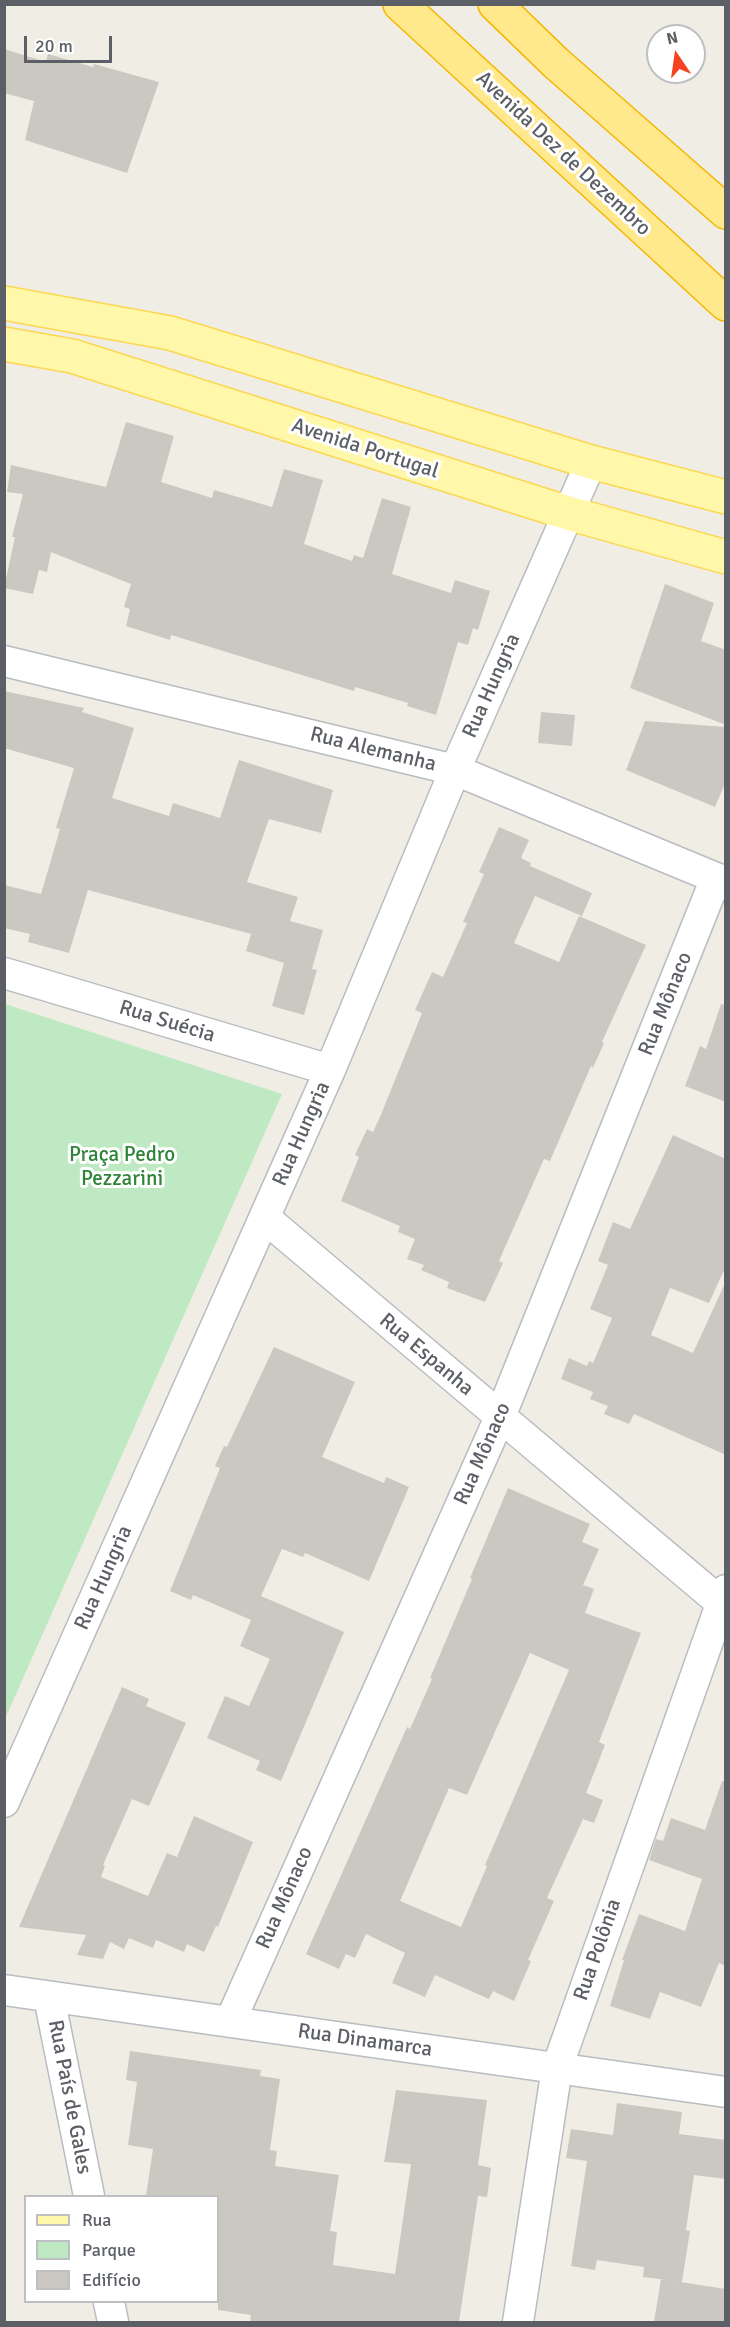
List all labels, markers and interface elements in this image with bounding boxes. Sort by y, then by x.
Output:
scale bar [27,24,116,62]
north arrow [646,24,706,84]
text: N [665,27,680,49]
text: 20 m [35,35,73,57]
street label: Avenida Dez de Dezembro [470,66,656,242]
street label: Avenida Portugal [288,413,442,485]
street label: Rua Hungria [458,630,526,742]
street label: Rua Alemanha [307,722,439,778]
street label: Rua Mônaco [634,949,698,1059]
street label: Rua Suécia [116,995,218,1049]
street label: Rua Hungria [268,1078,336,1190]
park label: Praça Pedro Pezzarini [69,1142,175,1192]
street label: Rua Espanha [374,1308,478,1402]
street label: Rua Mônaco [449,1399,517,1509]
street label: Rua Hungria [70,1522,138,1634]
street label: Rua Mônaco [251,1843,319,1953]
street label: Rua Polônia [569,1896,627,2004]
street label: Rua País de Gales [42,2018,96,2176]
street label: Rua Dinamarca [296,2019,434,2063]
legend [24,2195,219,2303]
text: Rua [82,2209,111,2231]
text: Parque [82,2239,136,2261]
text: Edifício [82,2269,141,2291]

